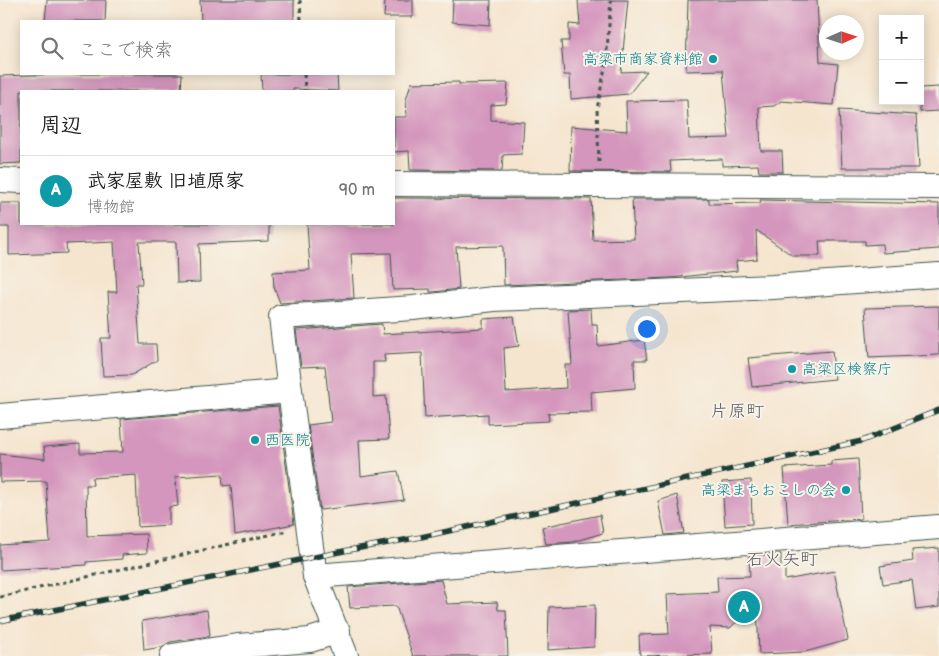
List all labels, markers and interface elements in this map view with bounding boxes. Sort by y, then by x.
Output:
north arrow [819,15,864,60]
map controls [879,15,924,105]
button: + [879,15,924,60]
search box [20,20,395,75]
icon: search [38,34,66,62]
text: ここで検索 [78,39,173,62]
place label: 高梁市商家資料館 [583,50,703,69]
marker: 高梁市商家資料館 [707,53,719,65]
button: − [879,60,924,105]
text: 周辺 [40,113,82,138]
text: 武家屋敷 旧埴原家 [87,170,244,193]
text: A [51,181,61,200]
text: 90 m [339,181,375,200]
text: 博物館 [87,198,135,217]
your location [634,316,660,342]
place label: 高梁区検察庁 [802,360,892,379]
marker: 高梁区検察庁 [786,363,798,375]
district label: 片原町 [710,401,764,422]
place label: 西医院 [265,431,310,450]
marker: 西医院 [249,434,261,446]
place label: 高梁まちおこしの会 [701,481,836,500]
marker: 高梁まちおこしの会 [840,484,852,496]
district label: 石火矢町 [746,549,818,570]
pin: A [728,588,760,626]

